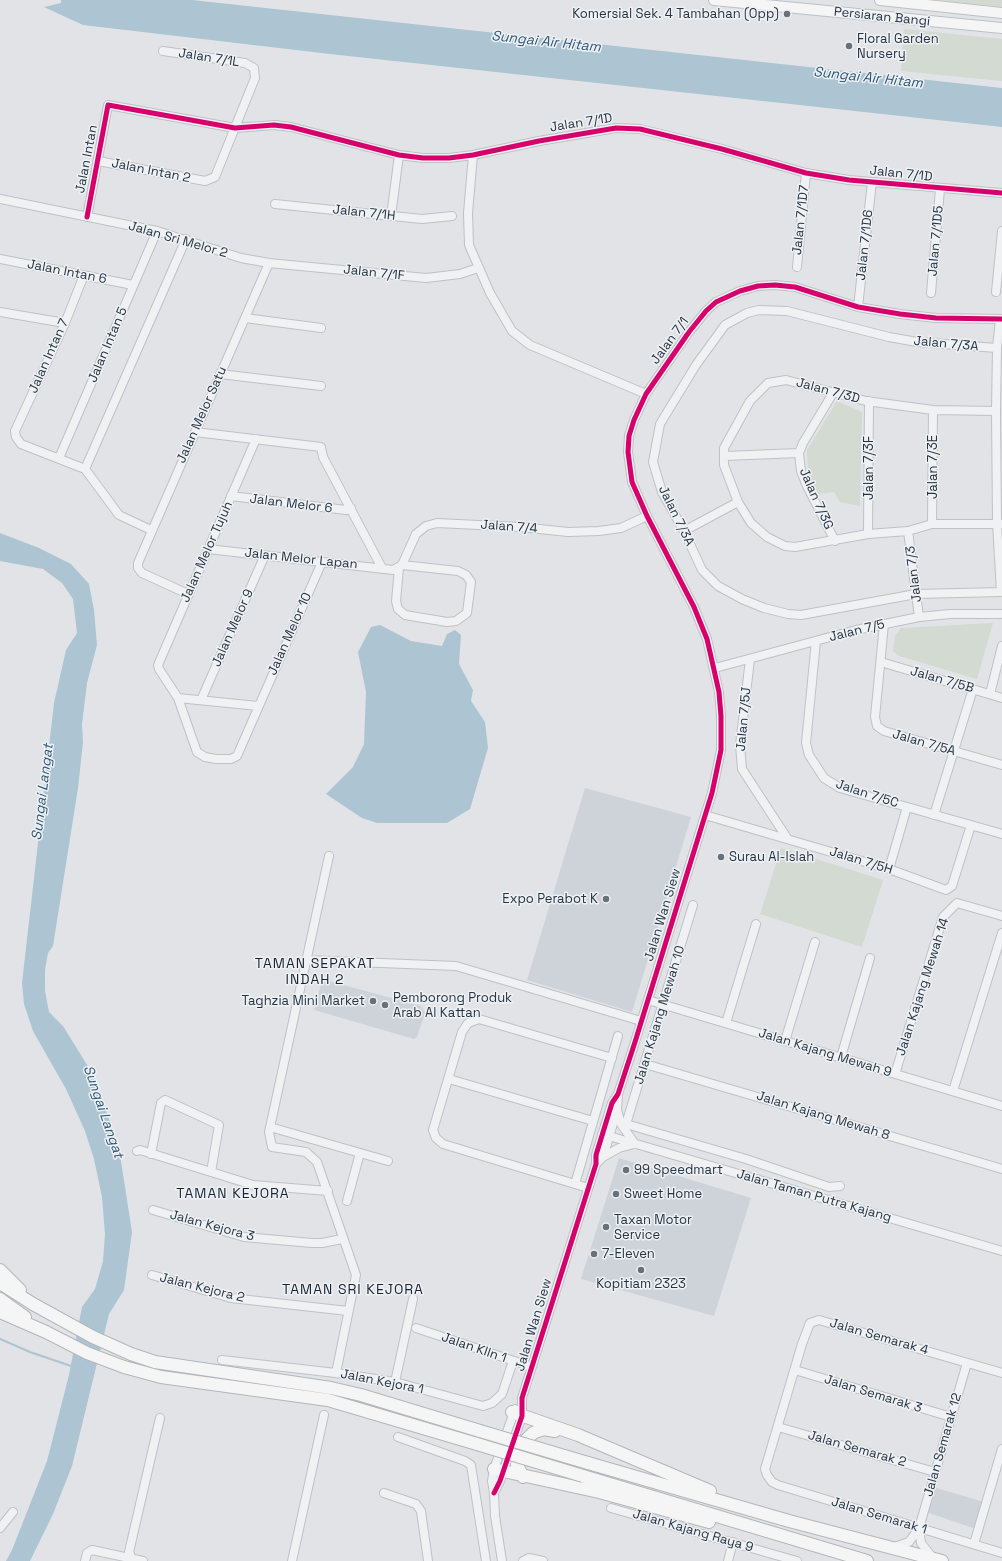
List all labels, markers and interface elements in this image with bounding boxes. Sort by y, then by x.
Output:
street label: Persiaran Bangi [833,4,931,30]
place label: Komersial Sek. 4 Tambahan (Opp) [572,6,779,22]
marker: Komersial Sek. 4 Tambahan (Opp) [782,9,792,19]
water label: Sungai Air Hitam [490,28,602,56]
place label: Floral Garden Nursery [857,31,939,62]
marker: Floral Garden Nursery [844,41,854,51]
street label: Jalan 7/1L [177,45,241,71]
water label: Sungai Air Hitam [812,64,924,92]
street label: Jalan 7/1D [549,110,613,136]
street label: Jalan Intan [73,124,101,194]
street label: Jalan Intan 2 [110,156,192,186]
street label: Jalan 7/1D [869,163,933,185]
street label: Jalan 7/1D7 [790,184,812,256]
street label: Jalan 7/1H [332,202,396,224]
street label: Jalan 7/1D5 [925,205,947,277]
street label: Jalan 7/1D6 [854,209,876,281]
street label: Jalan Sri Melor 2 [127,218,229,262]
street label: Jalan Intan 6 [26,257,108,287]
street label: Jalan 7/1F [343,262,405,284]
street label: Jalan Intan 5 [85,305,131,385]
street label: Jalan 7/1 [648,314,692,368]
street label: Jalan Intan 7 [26,316,72,396]
street label: Jalan 7/3A [913,333,979,355]
street label: Jalan Melor Satu [174,364,230,466]
street label: Jalan 7/3D [794,375,862,407]
street label: Jalan 7/3E [925,435,941,499]
street label: Jalan 7/3F [861,436,877,500]
street label: Jalan 7/3G [796,466,836,532]
street label: Jalan 7/3A [655,483,697,549]
street label: Jalan Melor 6 [249,491,333,517]
street label: Jalan Melor Tujuh [178,499,236,605]
street label: Jalan 7/4 [480,517,538,537]
street label: Jalan Melor Lapan [244,545,358,573]
street label: Jalan 7/3 [903,545,925,603]
street label: Jalan Melor 9 [209,587,257,669]
street label: Jalan Melor 10 [265,590,315,678]
street label: Jalan 7/5 [828,617,886,645]
street label: Jalan 7/5B [908,663,976,697]
street label: Jalan 7/5J [733,686,755,752]
street label: Jalan 7/5A [891,727,957,759]
water label: Sungai Langat [29,743,57,841]
street label: Jalan 7/5C [834,777,900,811]
street label: Jalan 7/5H [827,844,895,878]
place label: Surau Al-Islah [729,849,814,865]
marker: Surau Al-Islah [716,852,726,862]
street label: Jalan Wan Siew [642,867,684,963]
place label: Expo Perabot K [502,891,598,907]
marker: Expo Perabot K [601,894,611,904]
street label: Jalan Kajang Mewah 14 [893,916,953,1058]
street label: Jalan Kajang Mewah 10 [631,944,689,1086]
district label: TAMAN SEPAKAT INDAH 2 [255,956,375,988]
place label: Pemborong Produk Arab Al Kattan [393,990,512,1021]
place label: Taghzia Mini Market [241,993,365,1009]
marker: Taghzia Mini Market [368,996,378,1006]
marker: Pemborong Produk Arab Al Kattan [380,1000,390,1010]
street label: Jalan Kajang Mewah 9 [757,1025,893,1081]
water label: Sungai Langat [79,1063,127,1161]
street label: Jalan Kajang Mewah 8 [754,1088,892,1144]
place label: 99 Speedmart [634,1162,723,1178]
marker: 99 Speedmart [621,1165,631,1175]
street label: Jalan Taman Putra Kajang [735,1166,893,1226]
district label: TAMAN KEJORA [176,1186,290,1202]
place label: Sweet Home [624,1186,702,1202]
marker: Sweet Home [611,1189,621,1199]
street label: Jalan Kejora 3 [168,1207,256,1245]
place label: Taxan Motor Service [614,1212,692,1243]
marker: Taxan Motor Service [601,1222,611,1232]
place label: 7-Eleven [602,1246,655,1262]
marker: 7-Eleven [589,1249,599,1259]
marker: Kopitiam 2323 [636,1265,646,1275]
street label: Jalan Kejora 2 [158,1270,246,1306]
place label: Kopitiam 2323 [596,1276,686,1292]
street label: Jalan Wan Siew [513,1277,555,1373]
district label: TAMAN SRI KEJORA [282,1282,424,1298]
street label: Jalan Semarak 4 [828,1315,930,1359]
street label: Jalan Klln 1 [439,1330,509,1366]
street label: Jalan Kejora 1 [339,1366,425,1398]
street label: Jalan Semarak 3 [822,1372,924,1416]
street label: Jalan Semarak 12 [921,1391,965,1499]
street label: Jalan Semarak 2 [806,1428,908,1470]
street label: Jalan Semarak 1 [829,1494,929,1538]
street label: Jalan Kajang Raya 9 [631,1506,755,1556]

